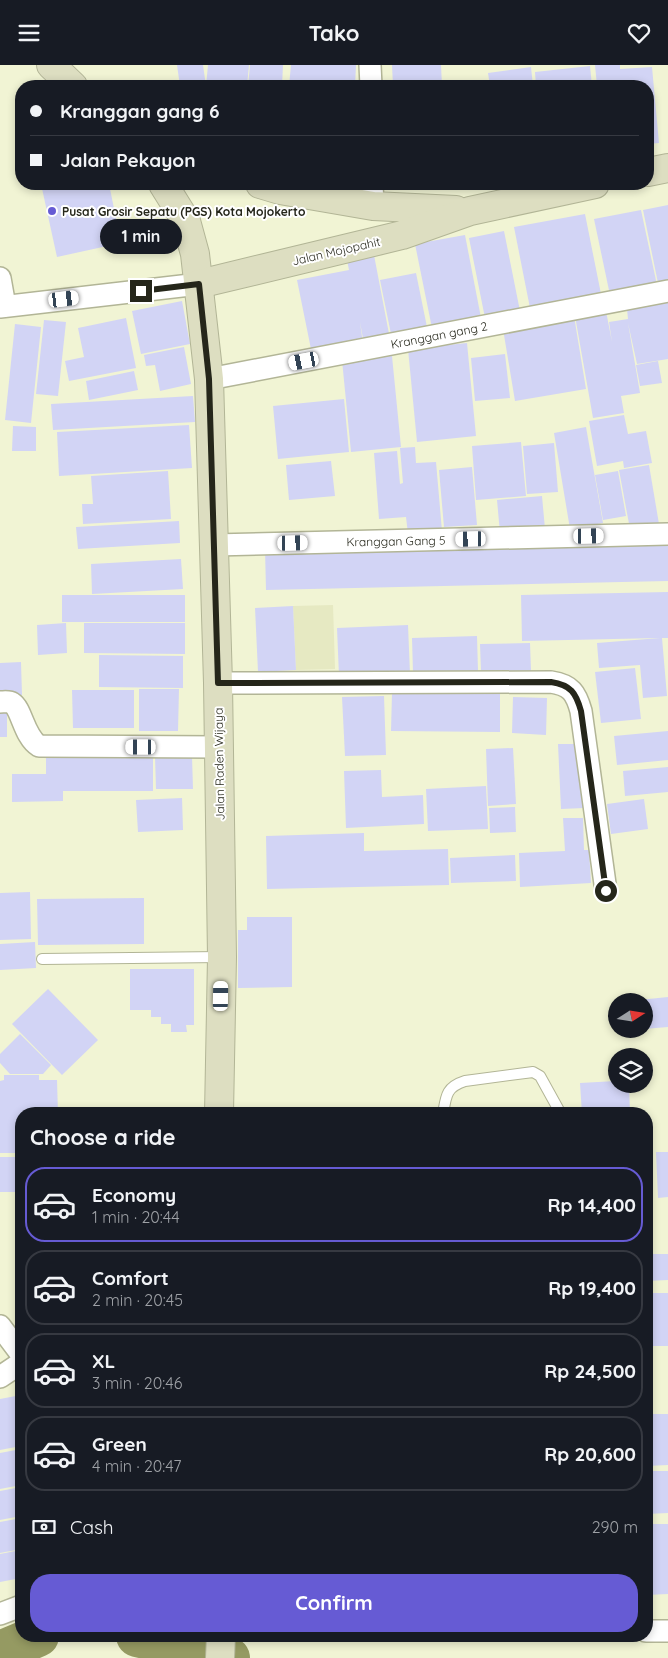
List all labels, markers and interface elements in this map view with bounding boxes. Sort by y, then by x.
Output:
icon: menu [15,19,43,47]
text: Tako [308,19,360,47]
icon: heart [625,19,653,47]
text: Kranggan gang 6 [60,99,220,123]
text: Jalan Pekayon [60,148,196,172]
place label: Pusat Grosir Sepatu (PGS) Kota Mojokerto [62,204,306,219]
marker: Pusat Grosir Sepatu (PGS) Kota Mojokerto [46,205,58,217]
callout: 1 min [100,219,182,253]
text: 1 min [122,226,160,246]
street label: Jalan Mojopahit [290,234,382,268]
route end [130,280,152,302]
car [48,290,79,308]
street label: Kranggan gang 2 [389,318,489,352]
car [287,351,320,371]
car [573,528,604,544]
car [455,531,486,547]
street label: Kranggan Gang 5 [346,533,446,549]
car [277,535,308,551]
street label: Jalan Raden Wijaya [211,707,227,821]
car [126,740,156,755]
route start [595,880,617,902]
car [213,981,228,1011]
north arrow [608,993,652,1037]
map controls [608,993,653,1093]
button: layers [608,1048,653,1093]
text: Choose a ride [30,1123,175,1151]
icon: car [32,1182,77,1227]
text: Economy [92,1183,176,1207]
text: Rp 14,400 [547,1193,636,1217]
text: 1 min · 20:44 [92,1207,180,1227]
icon: car [32,1265,77,1310]
text: Comfort [92,1266,169,1290]
text: Rp 19,400 [548,1276,636,1300]
text: 2 min · 20:45 [92,1290,183,1310]
icon: car [32,1348,77,1393]
text: XL [92,1349,115,1373]
text: Rp 24,500 [544,1359,636,1383]
text: 3 min · 20:46 [92,1373,182,1393]
icon: car [32,1431,77,1476]
text: Green [92,1432,147,1456]
text: Rp 20,600 [544,1442,636,1466]
text: 4 min · 20:47 [92,1456,181,1476]
icon: cash [30,1513,58,1541]
text: Cash [70,1515,114,1539]
text: 290 m [592,1517,638,1537]
button: Confirm [30,1574,638,1632]

